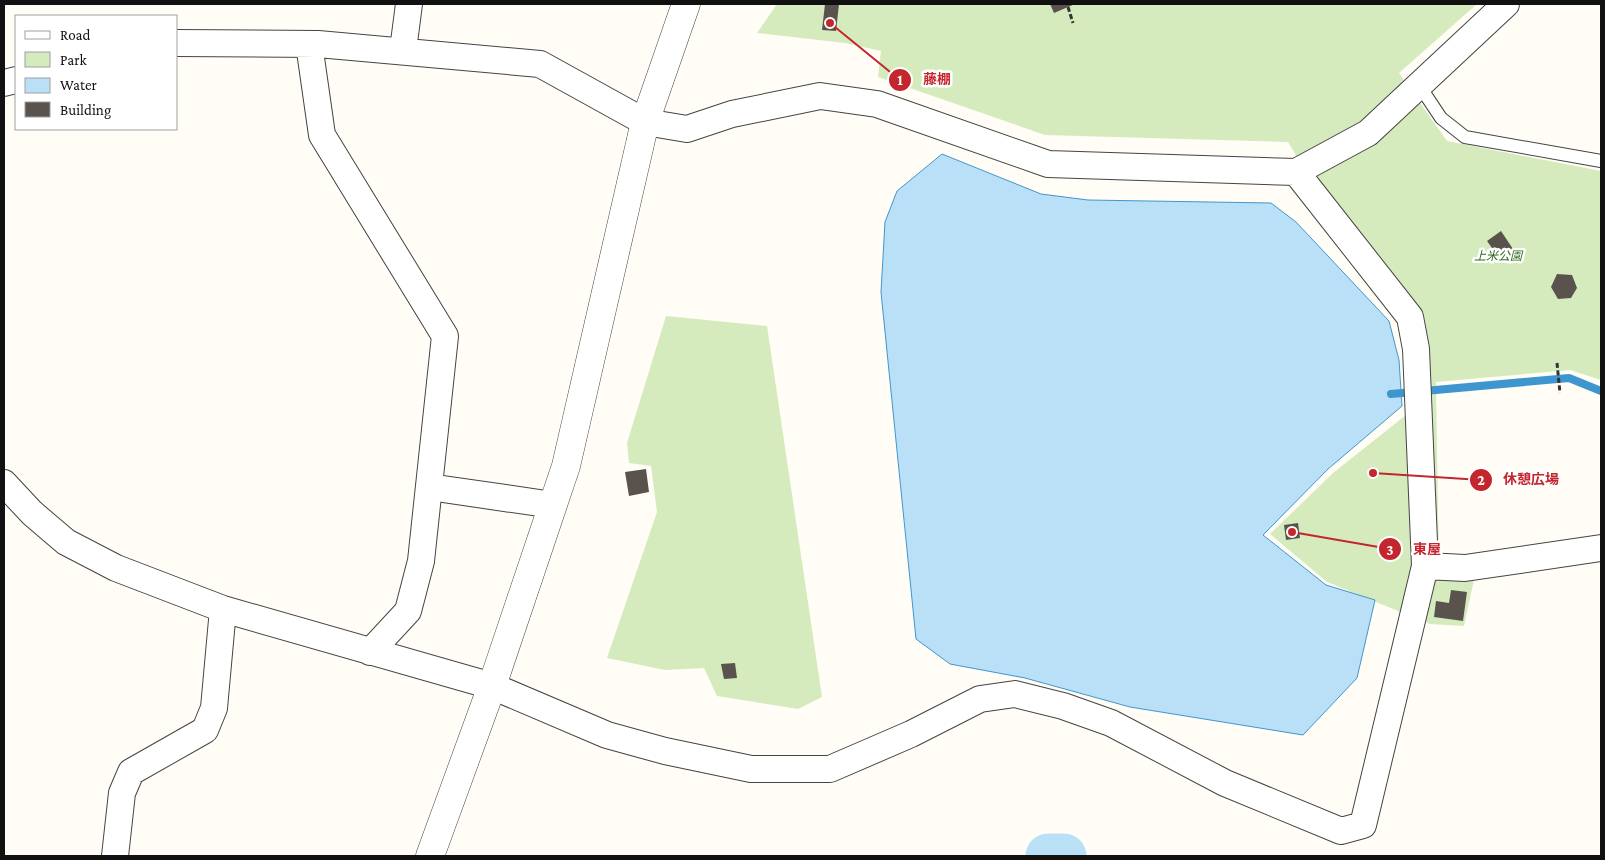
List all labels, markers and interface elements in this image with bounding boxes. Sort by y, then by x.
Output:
legend [15,15,178,130]
text: Road [60,27,91,43]
text: Park [60,52,87,68]
callout: 藤棚 [888,65,961,94]
text: 藤棚 [923,71,951,87]
text: 1 [897,72,903,88]
text: Water [60,77,97,93]
text: Building [60,102,111,119]
park label: 上米公園 [1474,249,1524,263]
callout: 休憩広場 [1468,465,1569,494]
text: 休憩広場 [1503,471,1559,487]
text: 2 [1477,472,1485,488]
callout: 東屋 [1378,535,1451,564]
text: 東屋 [1413,541,1441,557]
text: 3 [1386,542,1394,558]

